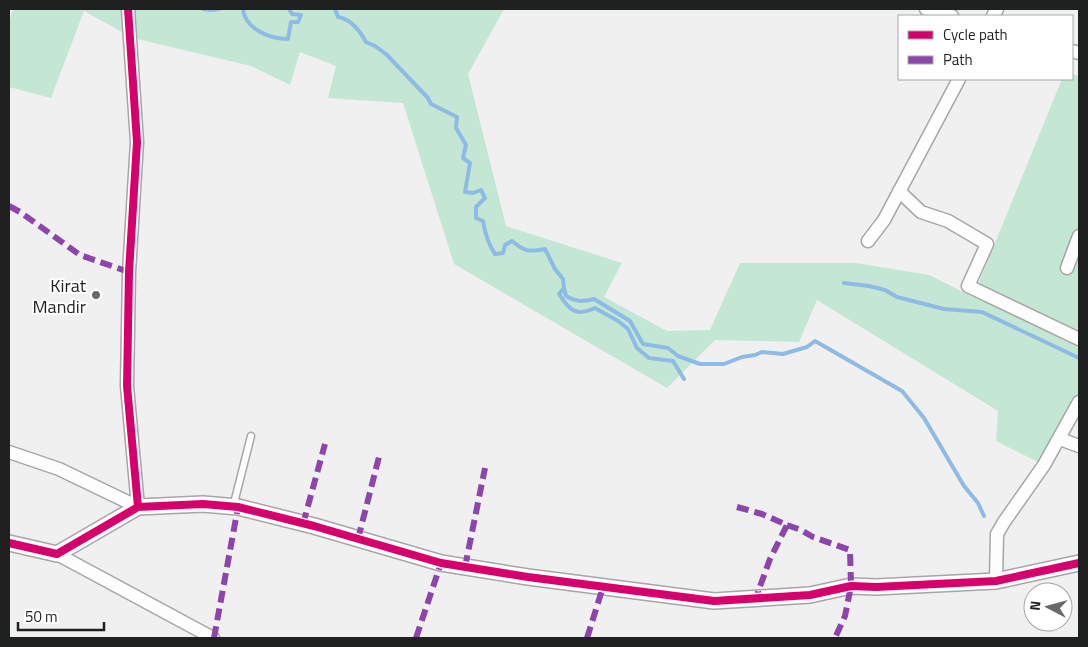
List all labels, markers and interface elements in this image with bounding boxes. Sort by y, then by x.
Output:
legend [898,15,1073,80]
text: Cycle path [943,23,1008,46]
text: Path [943,48,973,71]
place label: Kirat Mandir [33,272,87,320]
marker: Kirat Mandir [90,289,102,301]
north arrow [1023,582,1073,632]
scale bar [18,600,104,632]
text: N [1024,600,1046,612]
text: 50 m [25,605,58,628]

